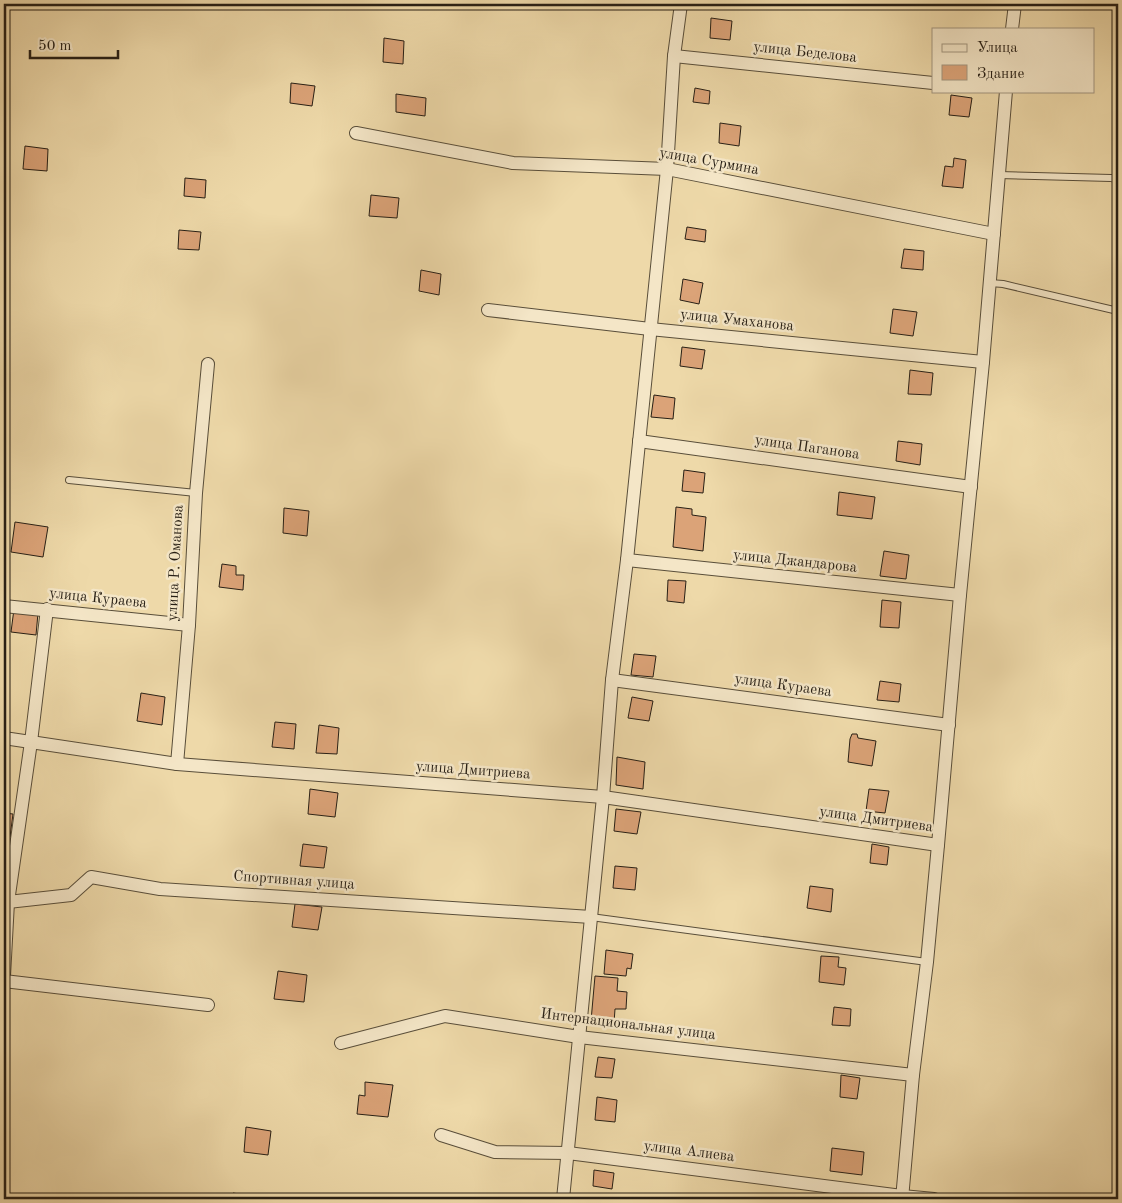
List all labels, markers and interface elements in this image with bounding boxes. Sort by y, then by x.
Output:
scale bar [30,28,118,60]
legend [932,28,1094,92]
text: 50 m [38,39,72,54]
street label: улица Беделова [753,40,858,66]
text: Улица [977,41,1018,56]
text: Здание [977,67,1024,82]
street label: улица Сурмина [658,146,760,178]
street label: улица Умаханова [679,308,795,334]
street label: улица Паганова [754,433,861,463]
street label: улица Р. Оманова [165,504,187,622]
street label: улица Джандарова [732,548,858,576]
street label: улица Кураева [48,586,148,612]
street label: улица Кураева [733,672,833,700]
street label: улица Дмитриева [415,760,531,783]
street label: улица Дмитриева [818,805,934,835]
street label: Спортивная улица [233,869,356,893]
street label: Интернациональная улица [540,1007,717,1043]
street label: улица Алиева [643,1139,736,1165]

